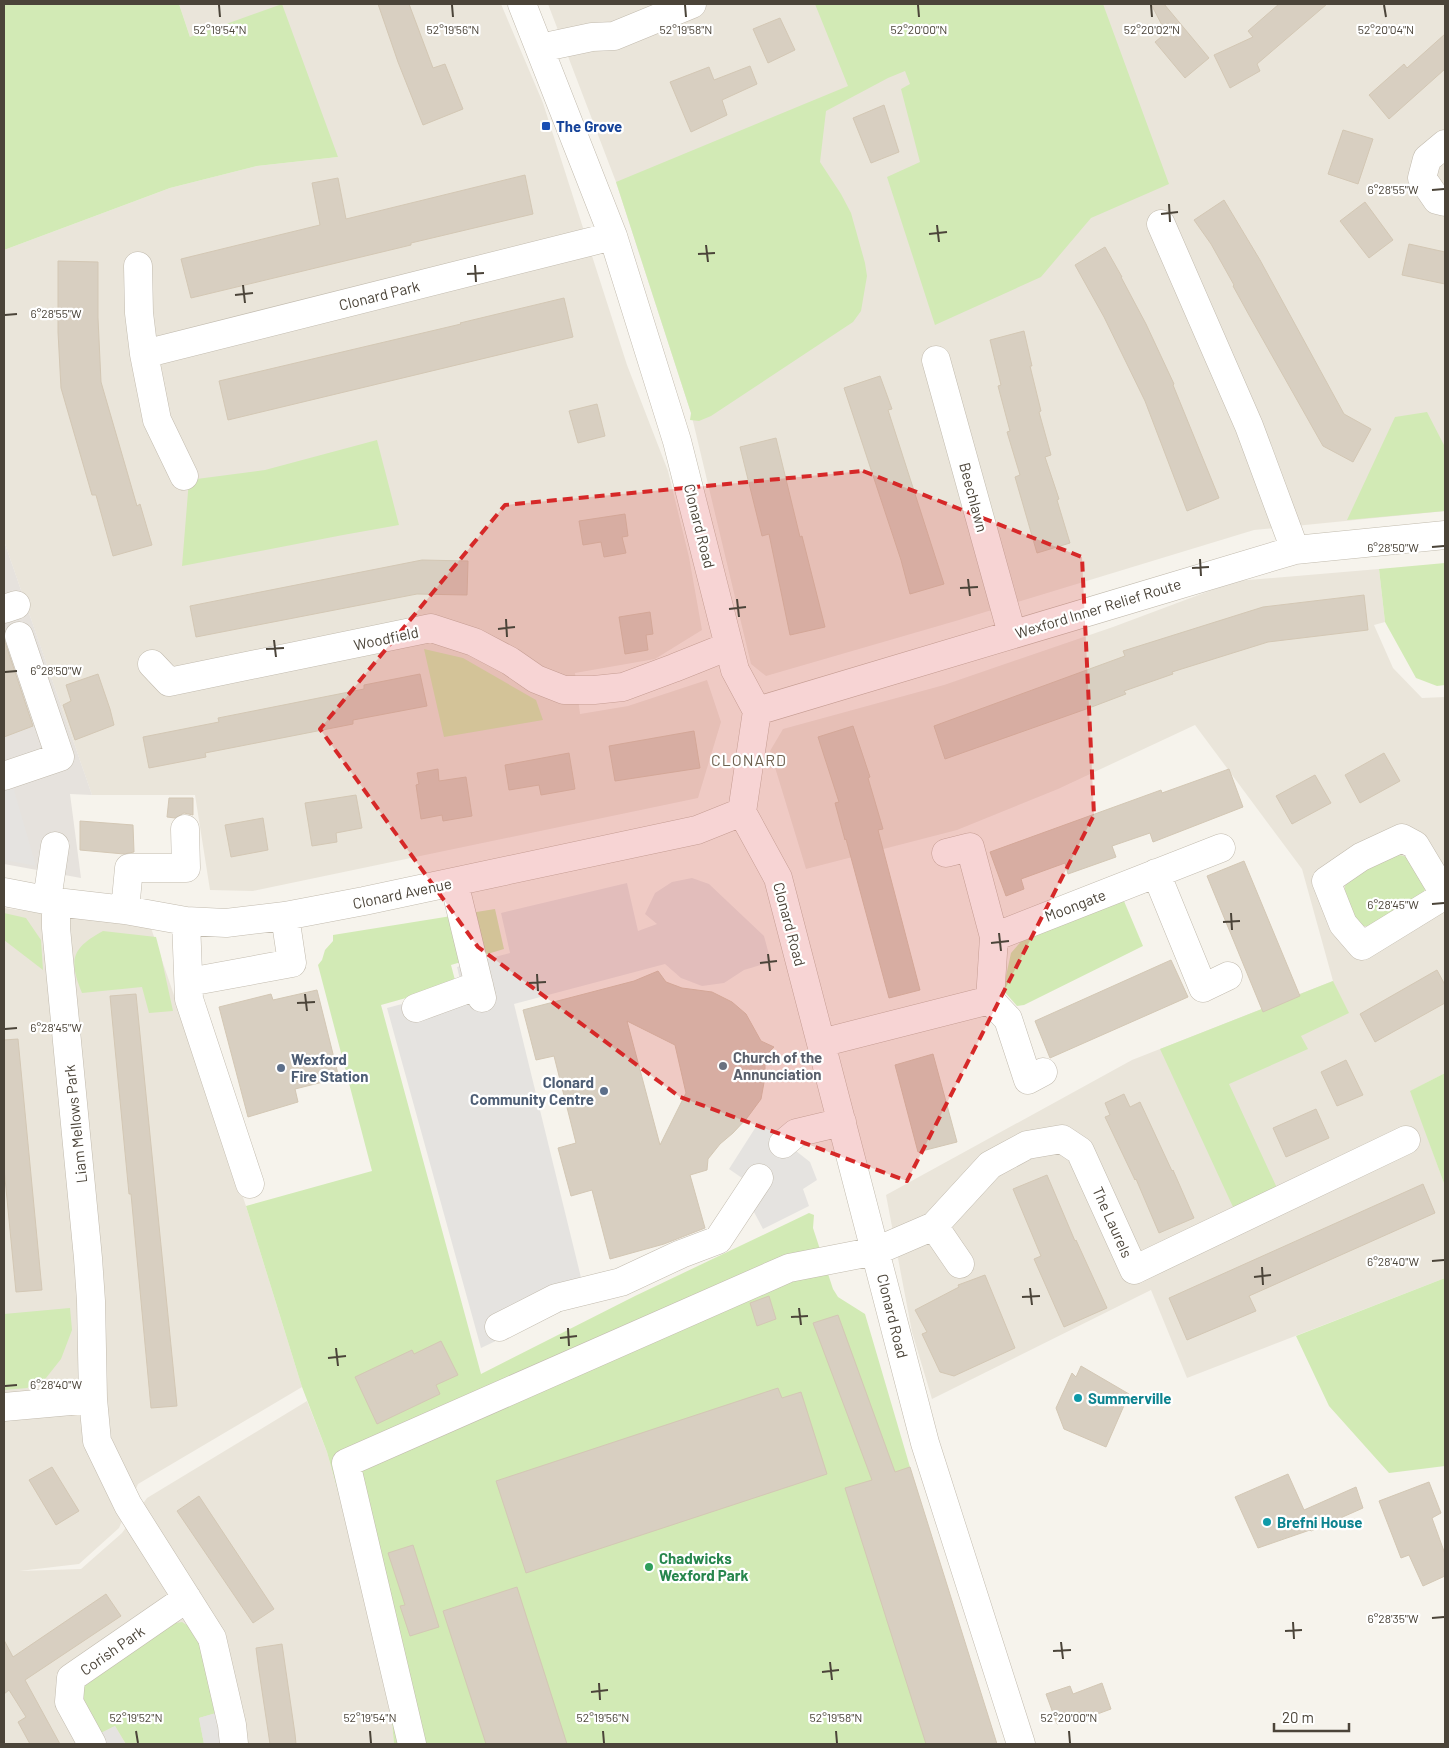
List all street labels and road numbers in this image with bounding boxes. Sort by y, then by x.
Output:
street label: Clonard Park [337,276,422,314]
street label: Beechlawn [956,460,992,534]
street label: Clonard Road [681,482,719,570]
street label: Wexford Inner Relief Route [1013,574,1183,642]
street label: Woodfield [352,622,420,654]
street label: Clonard Avenue [351,874,453,912]
street label: Clonard Road [770,880,810,968]
street label: Moongate [1042,885,1108,925]
street label: Liam Mellows Park [60,1063,90,1184]
street label: The Laurels [1089,1184,1137,1260]
street label: Clonard Road [874,1272,912,1360]
street label: Corish Park [76,1621,148,1679]

